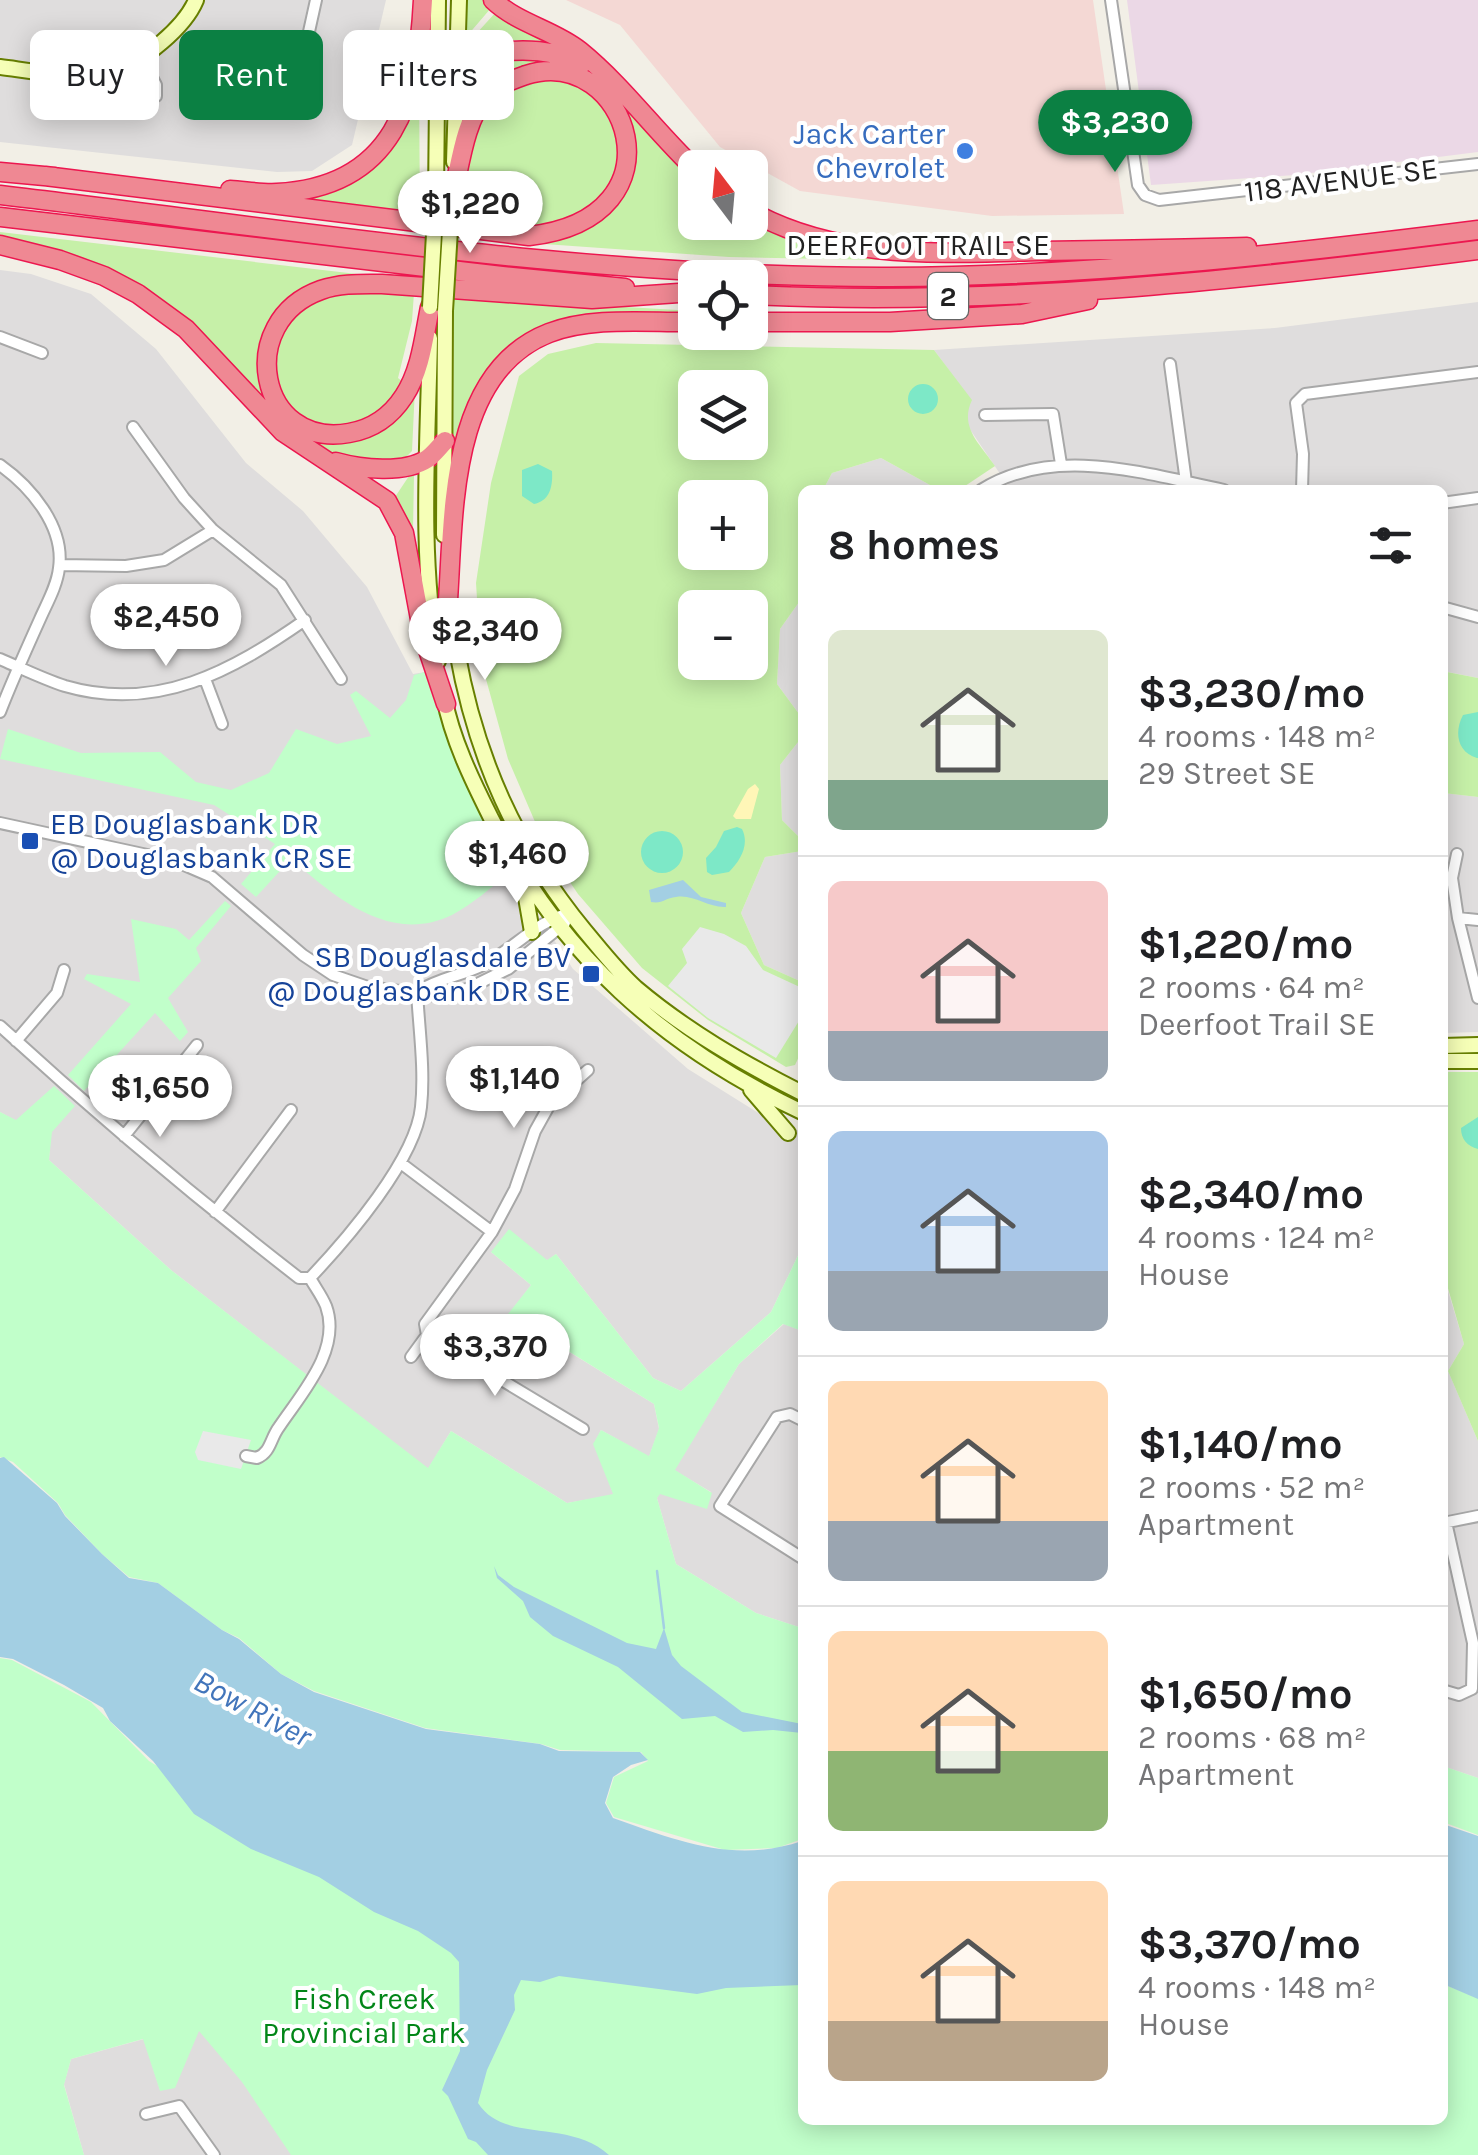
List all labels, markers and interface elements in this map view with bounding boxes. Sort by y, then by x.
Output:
chip: Buy [30,30,159,120]
chip: Rent [179,30,323,120]
chip: Filters [343,30,514,120]
pin: $3,230 [1034,90,1196,175]
text: $3,230 [1060,104,1170,141]
place label: Jack Carter Chevrolet [794,116,945,186]
marker: Jack Carter Chevrolet [954,140,976,162]
north arrow [678,150,768,240]
map controls [678,150,768,680]
street label: 118 AVENUE SE [1242,150,1440,210]
pin: $1,220 [389,171,551,256]
text: $1,220 [420,185,520,222]
street label: DEERFOOT TRAIL SE [786,227,1050,263]
button: locate [678,260,768,350]
road number: 2 [928,273,968,319]
button: layers [678,370,768,460]
button: + [678,480,768,570]
icon: filters [1363,518,1418,573]
text: 8 homes [828,520,1000,570]
pin: $2,450 [85,584,247,669]
button: − [678,590,768,680]
text: $2,450 [112,598,220,635]
pin: $2,340 [404,598,566,683]
text: $2,340 [431,612,539,649]
text: $3,230/mo [1138,668,1365,718]
icon: home [908,670,1028,790]
text: 4 rooms · 148 m² [1138,718,1376,755]
text: 29 Street SE [1138,755,1315,792]
place label: EB Douglasbank DR @ Douglasbank CR SE [50,806,353,876]
pin: $1,460 [436,821,598,906]
marker: EB Douglasbank DR @ Douglasbank CR SE [19,830,41,852]
text: $1,460 [467,835,567,872]
text: $1,220/mo [1138,919,1353,969]
icon: home [908,921,1028,1041]
place label: SB Douglasdale BV @ Douglasbank DR SE [267,939,571,1009]
marker: SB Douglasdale BV @ Douglasbank DR SE [580,963,602,985]
text: 2 rooms · 64 m² [1138,969,1365,1006]
text: Deerfoot Trail SE [1138,1006,1375,1043]
pin: $1,140 [433,1046,595,1131]
pin: $1,650 [79,1055,241,1140]
text: $1,140 [468,1060,560,1097]
text: $1,650 [110,1069,210,1106]
text: $2,340/mo [1138,1169,1364,1219]
icon: home [908,1171,1028,1291]
text: 4 rooms · 124 m² [1138,1219,1375,1256]
text: House [1138,1256,1230,1293]
pin: $3,370 [414,1314,576,1399]
text: $3,370 [442,1328,548,1365]
text: $1,140/mo [1138,1419,1343,1469]
icon: home [908,1421,1028,1541]
text: 2 rooms · 52 m² [1138,1469,1365,1506]
text: Apartment [1138,1506,1294,1543]
water label: Bow River [188,1662,319,1755]
text: $1,650/mo [1138,1669,1352,1719]
icon: home [908,1671,1028,1791]
text: 2 rooms · 68 m² [1138,1719,1367,1756]
text: Apartment [1138,1756,1294,1793]
text: $3,370/mo [1138,1919,1361,1969]
icon: home [908,1921,1028,2041]
text: 4 rooms · 148 m² [1138,1969,1376,2006]
park label: Fish Creek Provincial Park [262,1981,466,2051]
text: House [1138,2006,1230,2043]

